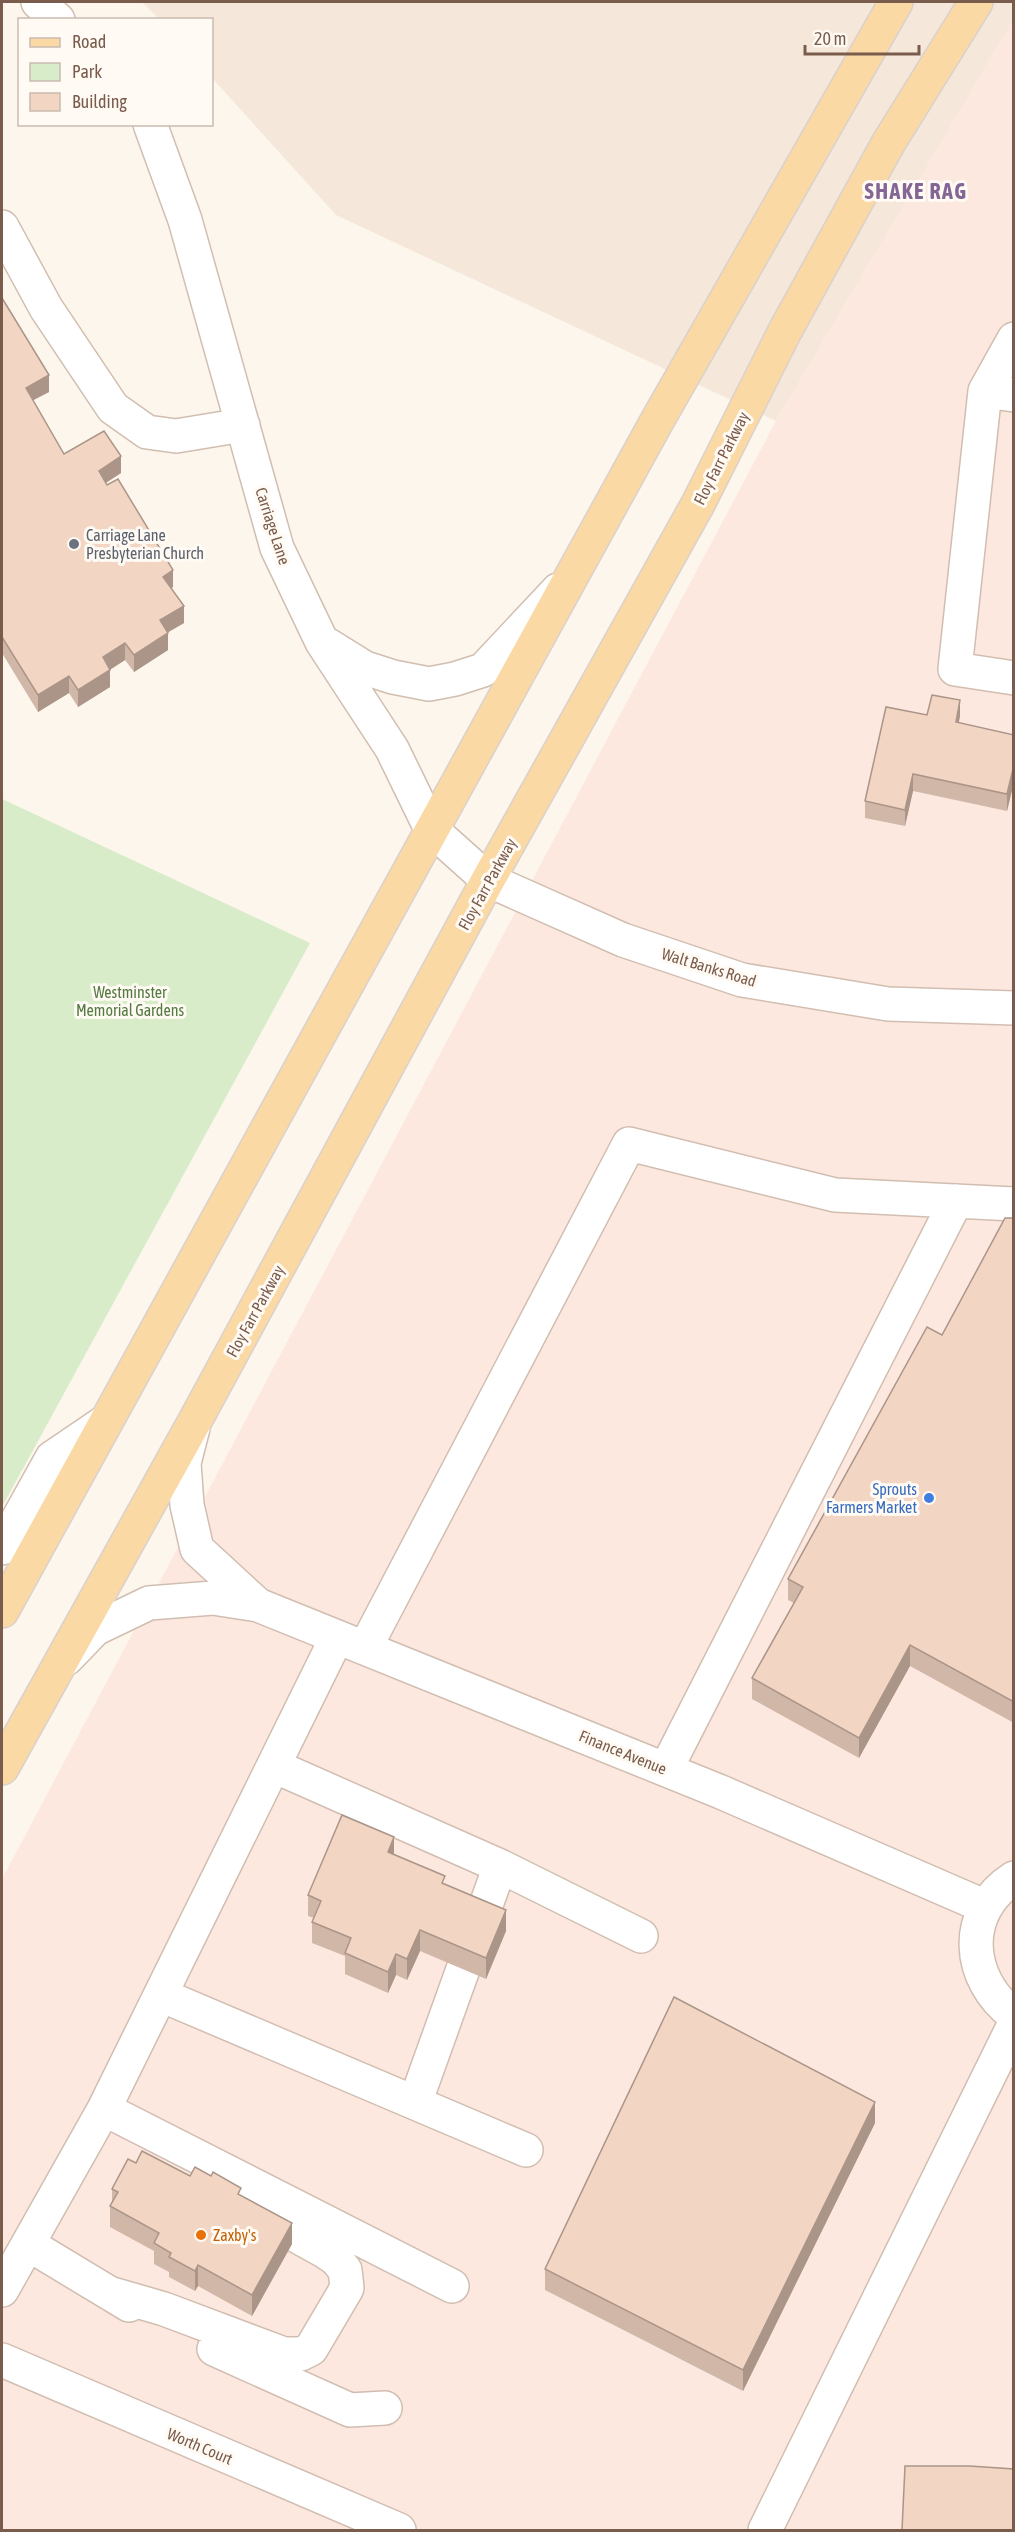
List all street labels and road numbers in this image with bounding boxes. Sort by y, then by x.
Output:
street label: Floy Farr Parkway [690,408,753,508]
street label: Carriage Lane [251,485,294,567]
street label: Floy Farr Parkway [454,835,521,933]
street label: Walt Banks Road [660,944,758,990]
street label: Floy Farr Parkway [222,1262,289,1360]
street label: Finance Avenue [577,1726,669,1778]
street label: Worth Court [165,2424,236,2468]

